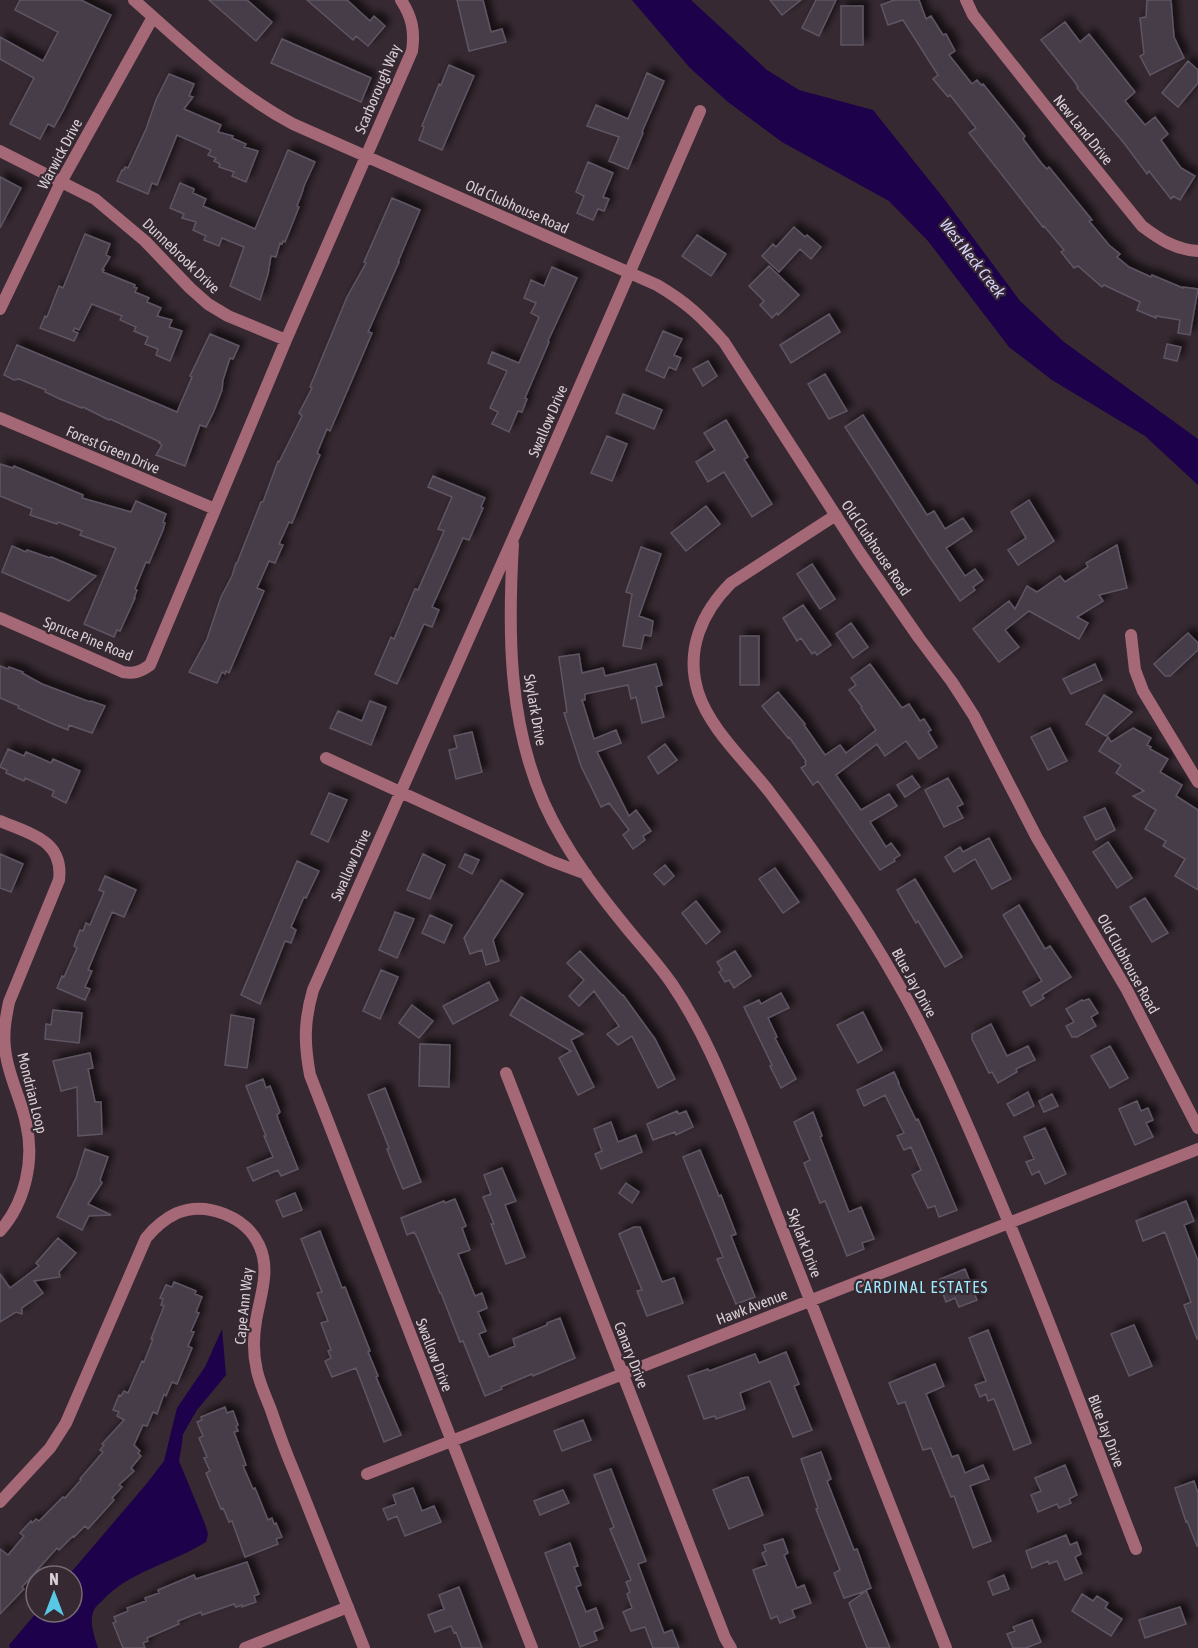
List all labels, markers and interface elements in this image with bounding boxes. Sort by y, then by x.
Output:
street label: Scarborough Way [351,42,404,136]
street label: New Land Drive [1050,91,1117,168]
street label: Warwick Drive [34,115,85,192]
street label: Old Clubhouse Road [463,176,571,237]
street label: Dunnebrook Drive [139,215,223,297]
water label: West Neck Creek [937,215,1010,302]
street label: Swallow Drive [525,382,570,459]
street label: Forest Green Drive [64,422,163,477]
street label: Old Clubhouse Road [838,497,915,599]
street label: Spruce Pine Road [41,613,135,664]
street label: Skylark Drive [521,673,550,747]
street label: Swallow Drive [327,826,374,903]
street label: Old Clubhouse Road [1094,911,1163,1017]
street label: Blue Jay Drive [889,945,940,1020]
street label: Mondrian Loop [14,1051,51,1135]
street label: Skylark Drive [784,1206,825,1280]
street label: Cape Ann Way [231,1267,256,1345]
district label: CARDINAL ESTATES [855,1278,989,1296]
street label: Hawk Avenue [714,1285,790,1328]
street label: Swallow Drive [413,1316,456,1394]
street label: Canary Drive [611,1319,652,1391]
street label: Blue Jay Drive [1085,1392,1128,1470]
north arrow [24,1564,84,1624]
text: N [49,1570,59,1588]

